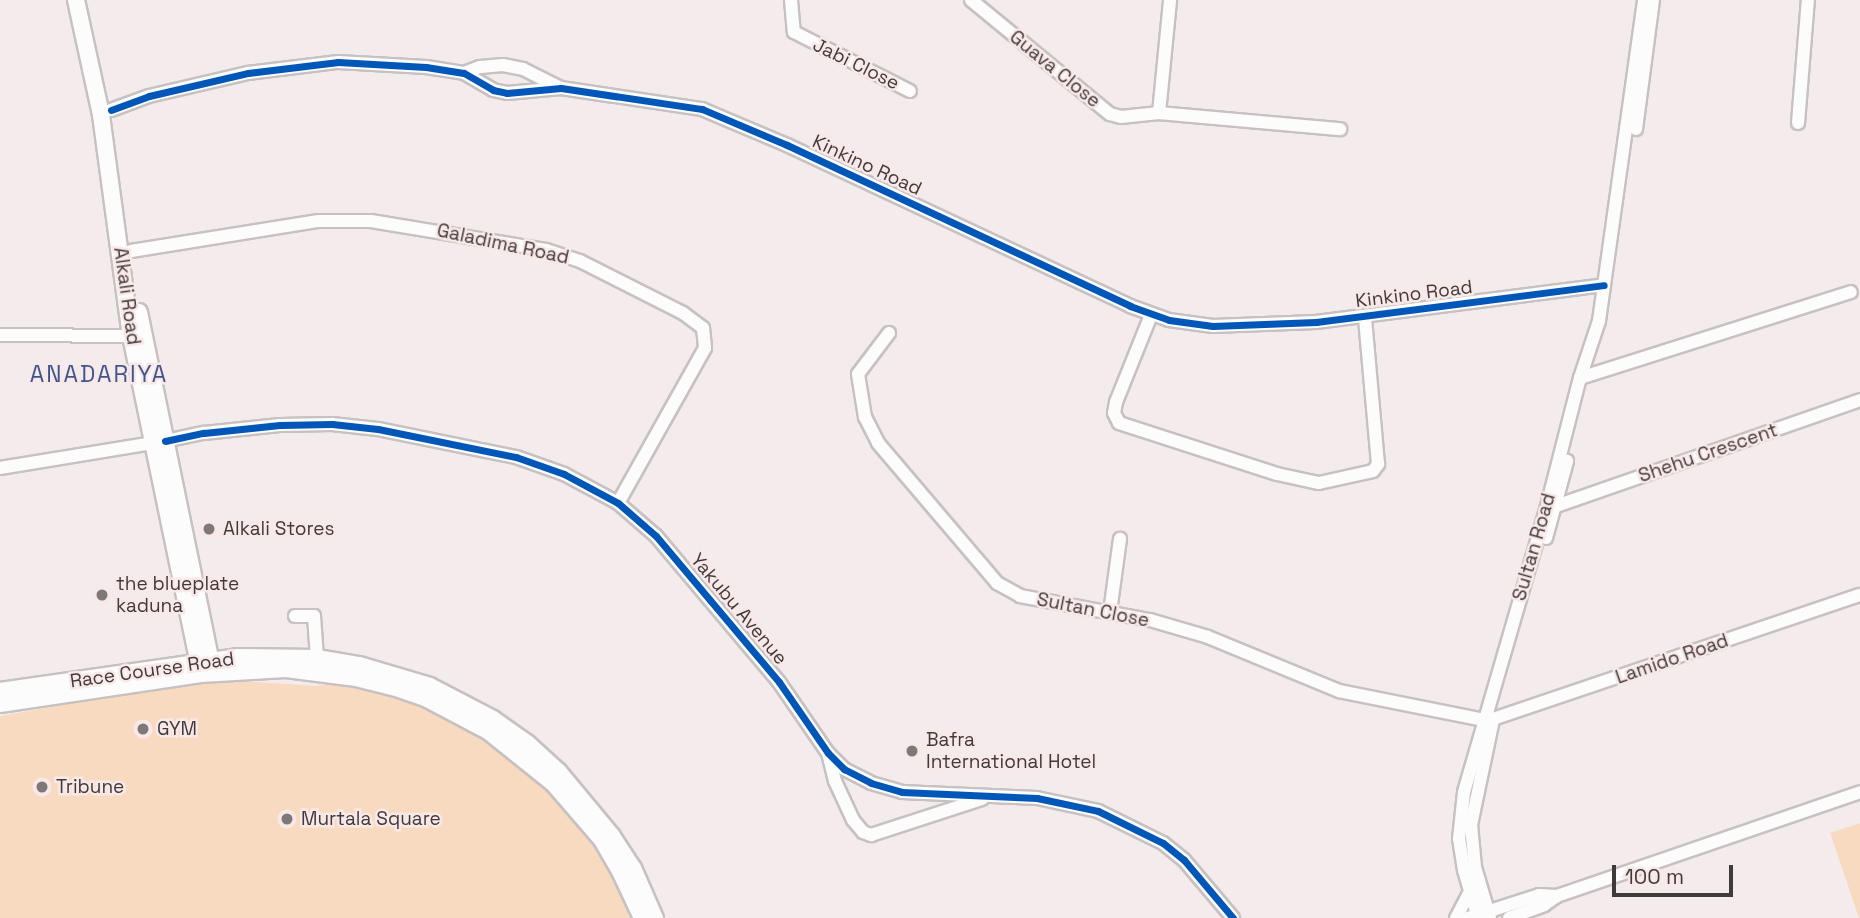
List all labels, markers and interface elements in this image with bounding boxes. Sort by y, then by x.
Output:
street label: Guava Close [1005,25,1105,113]
street label: Jabi Close [809,33,903,95]
street label: Kinkino Road [809,130,925,200]
street label: Galadima Road [435,219,571,269]
street label: Alkali Road [109,246,145,346]
street label: Kinkino Road [1354,276,1474,312]
district label: ANADARIYA [31,360,167,388]
street label: Shehu Crescent [1635,419,1781,487]
street label: Sultan Road [1508,491,1560,603]
place label: Alkali Stores [223,518,335,540]
marker: Alkali Stores [201,521,217,537]
street label: Yakubu Avenue [686,549,792,669]
place label: the blueplate kaduna [116,573,239,617]
marker: the blueplate kaduna [94,587,110,603]
street label: Sultan Close [1035,588,1151,632]
street label: Lamido Road [1613,629,1731,689]
street label: Race Course Road [68,647,236,693]
place label: GYM [157,718,197,740]
marker: GYM [135,721,151,737]
place label: Bafra International Hotel [926,729,1096,773]
marker: Bafra International Hotel [904,743,920,759]
place label: Tribune [56,776,124,798]
marker: Tribune [34,779,50,795]
place label: Murtala Square [301,808,441,830]
marker: Murtala Square [279,811,295,827]
scale bar [1615,852,1736,896]
text: 100 m [1625,863,1684,890]

